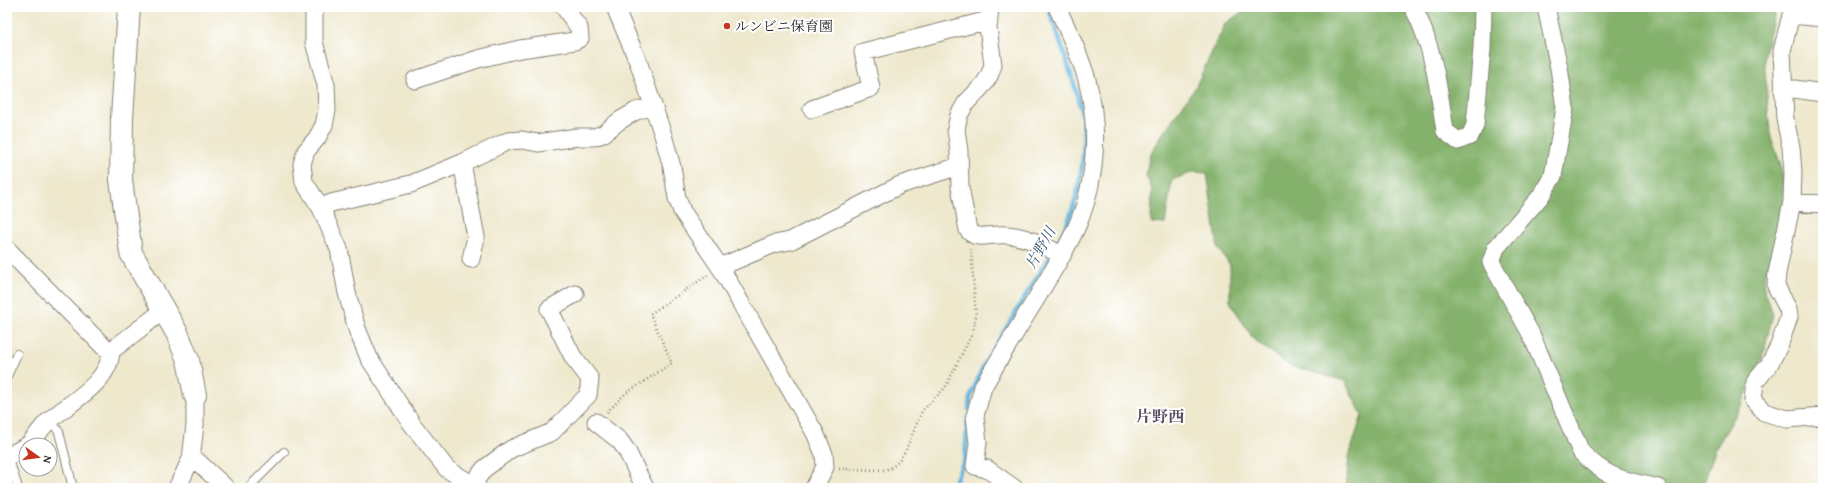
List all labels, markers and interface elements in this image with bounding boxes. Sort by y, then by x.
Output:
place label: ルンビニ保育園 [735,16,833,36]
marker: ルンビニ保育園 [722,21,732,31]
water label: 片野川 [1020,221,1061,273]
district label: 片野西 [1136,404,1184,428]
north arrow [18,437,58,477]
text: N [39,454,56,466]

